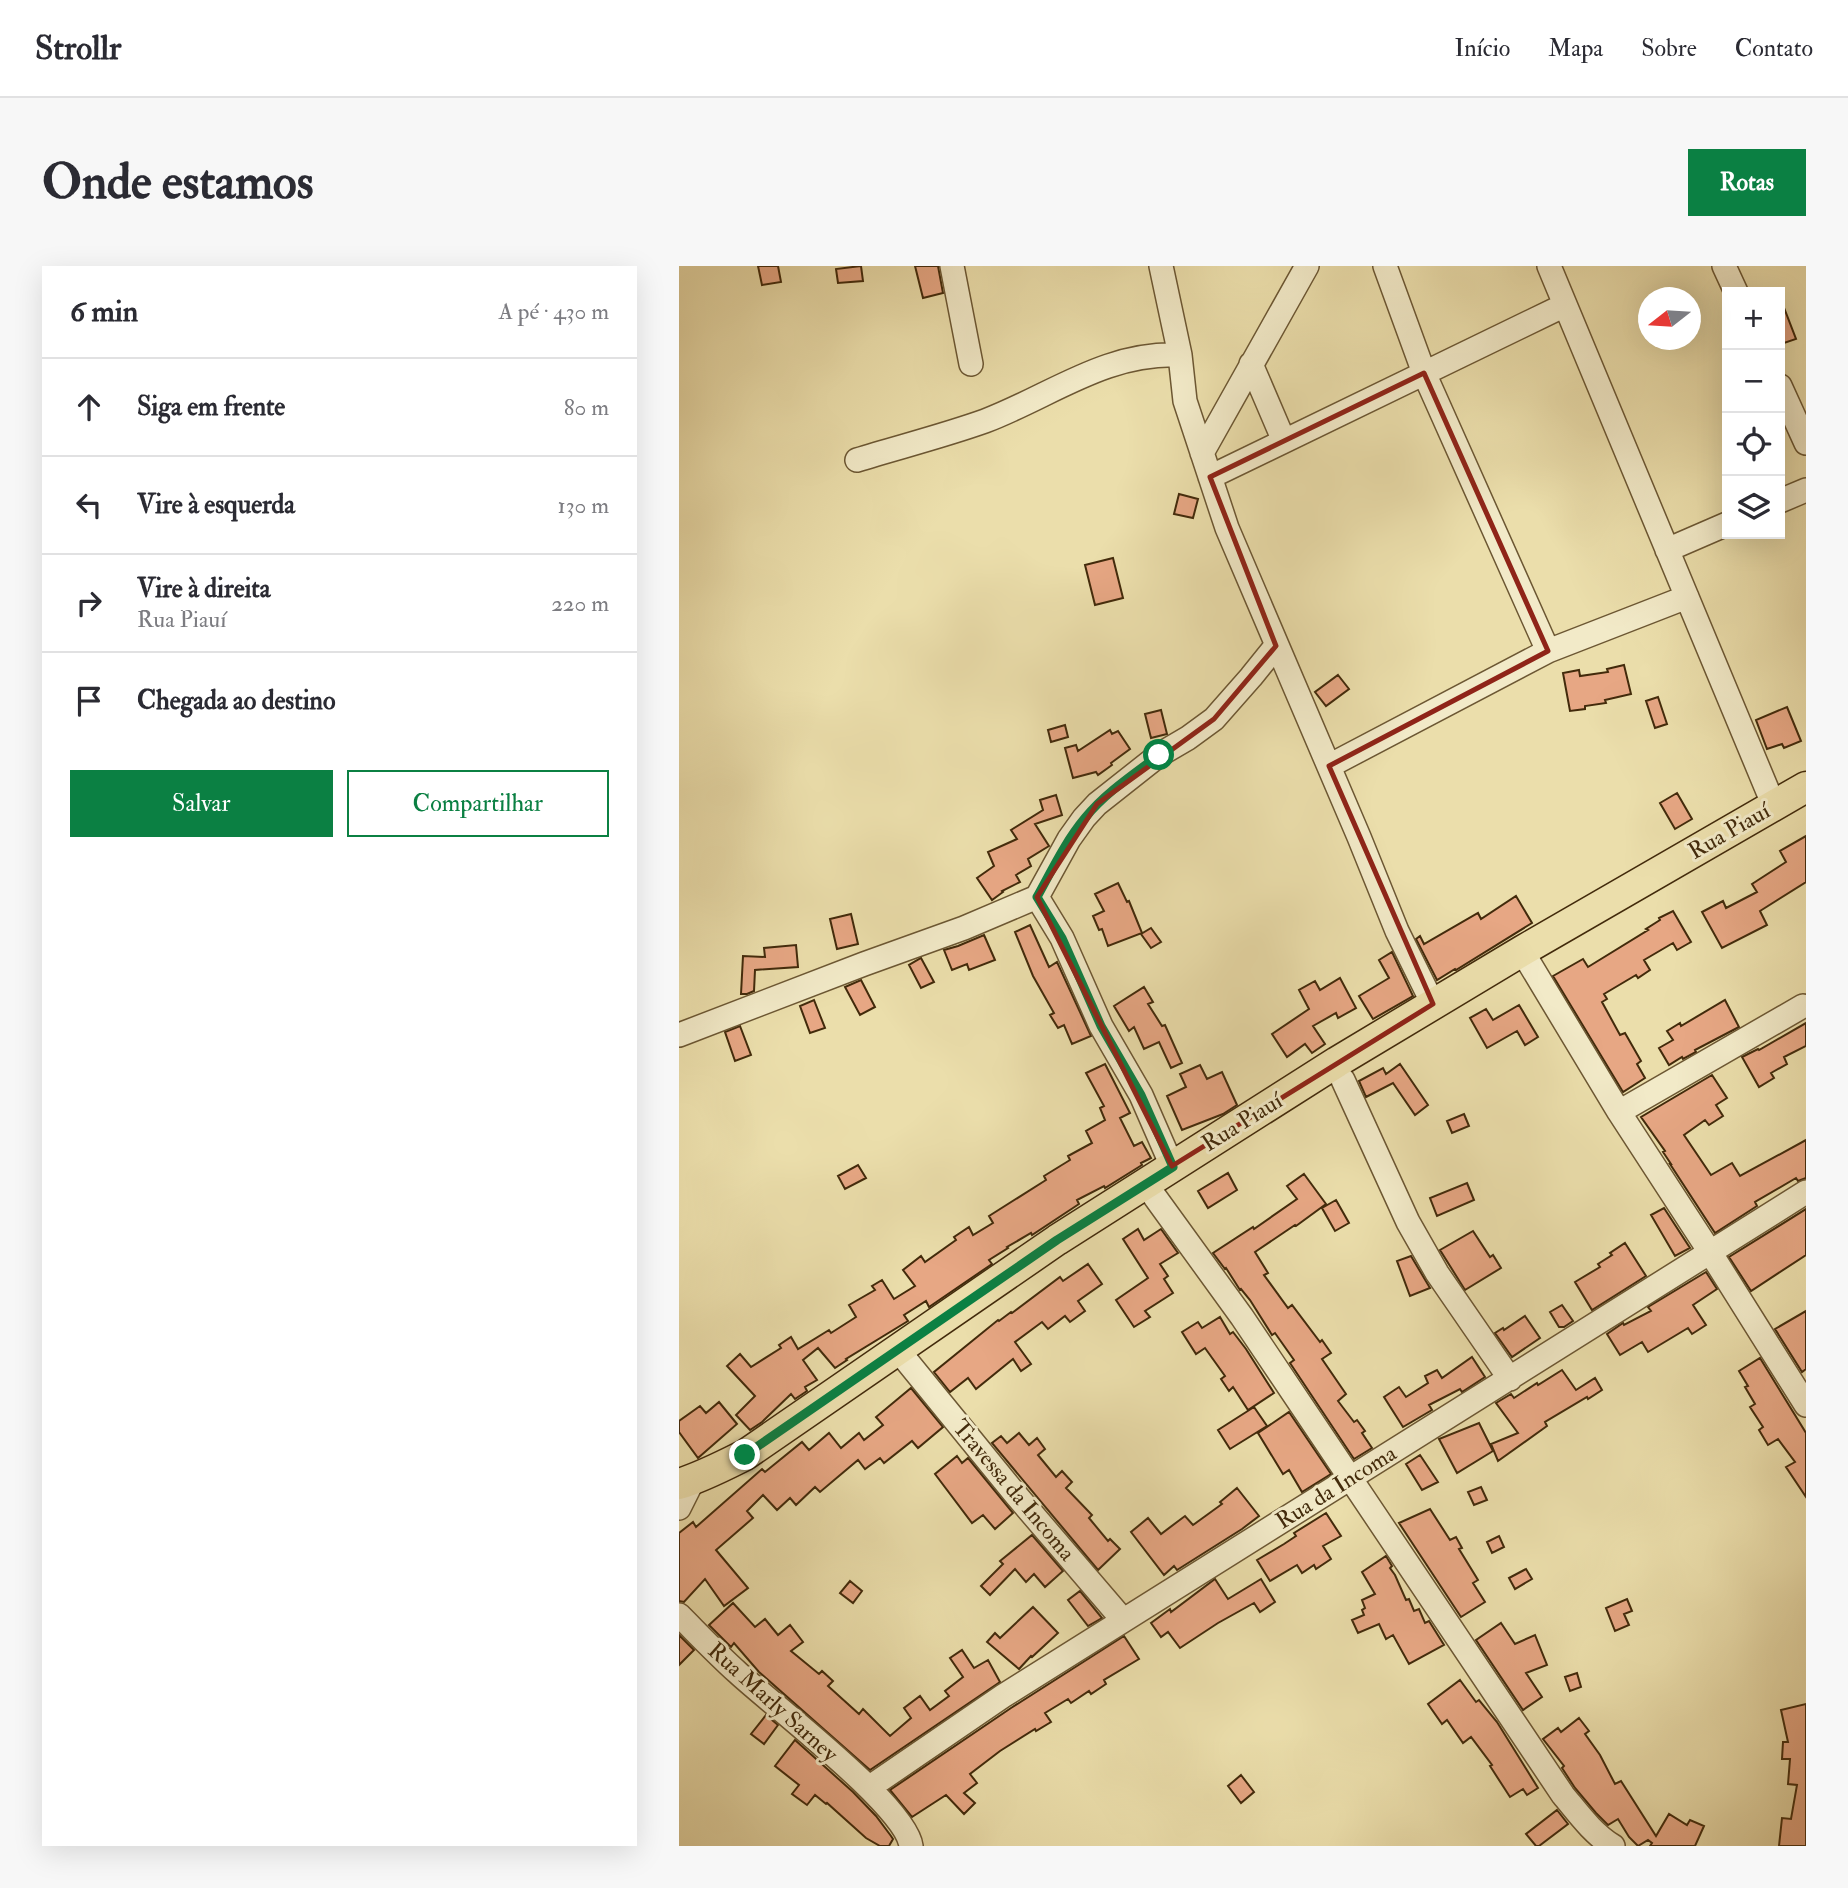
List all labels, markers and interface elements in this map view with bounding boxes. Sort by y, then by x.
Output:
text: Strollr [35,28,121,69]
text: Início [1454,33,1510,64]
text: Mapa [1548,33,1603,64]
text: Sobre [1641,33,1697,64]
text: Contato [1735,33,1813,64]
button: Rotas [1688,149,1806,216]
text: Onde estamos [42,152,313,213]
north arrow [1638,287,1701,350]
map controls [1722,287,1785,539]
button: + [1722,287,1785,350]
text: 6 min [70,293,138,330]
text: A pé · 430 m [498,297,609,326]
button: − [1722,350,1785,413]
icon: ahead [70,388,108,426]
text: Siga em frente [137,391,285,423]
text: 80 m [564,393,609,422]
button: locate [1722,413,1785,476]
button: layers [1722,476,1785,539]
icon: left [70,486,108,524]
text: Vire à esquerda [137,489,295,521]
text: 130 m [557,491,609,520]
text: Vire à direita [137,573,270,605]
icon: right [70,584,108,622]
text: 220 m [551,589,609,618]
text: Rua Piauí [137,605,226,634]
icon: arrive [70,682,108,720]
text: Chegada ao destino [137,685,335,717]
route start [1143,739,1174,770]
button: Salvar [70,770,333,837]
button: Compartilhar [347,770,609,837]
street label: Rua Piauí [1683,795,1777,866]
street label: Rua Piauí [1196,1085,1289,1158]
street label: Travessa da Incoma [946,1413,1082,1567]
street label: Rua da Incoma [1270,1438,1402,1536]
route end [729,1439,760,1470]
street label: Rua Marly Sarney [702,1636,845,1769]

